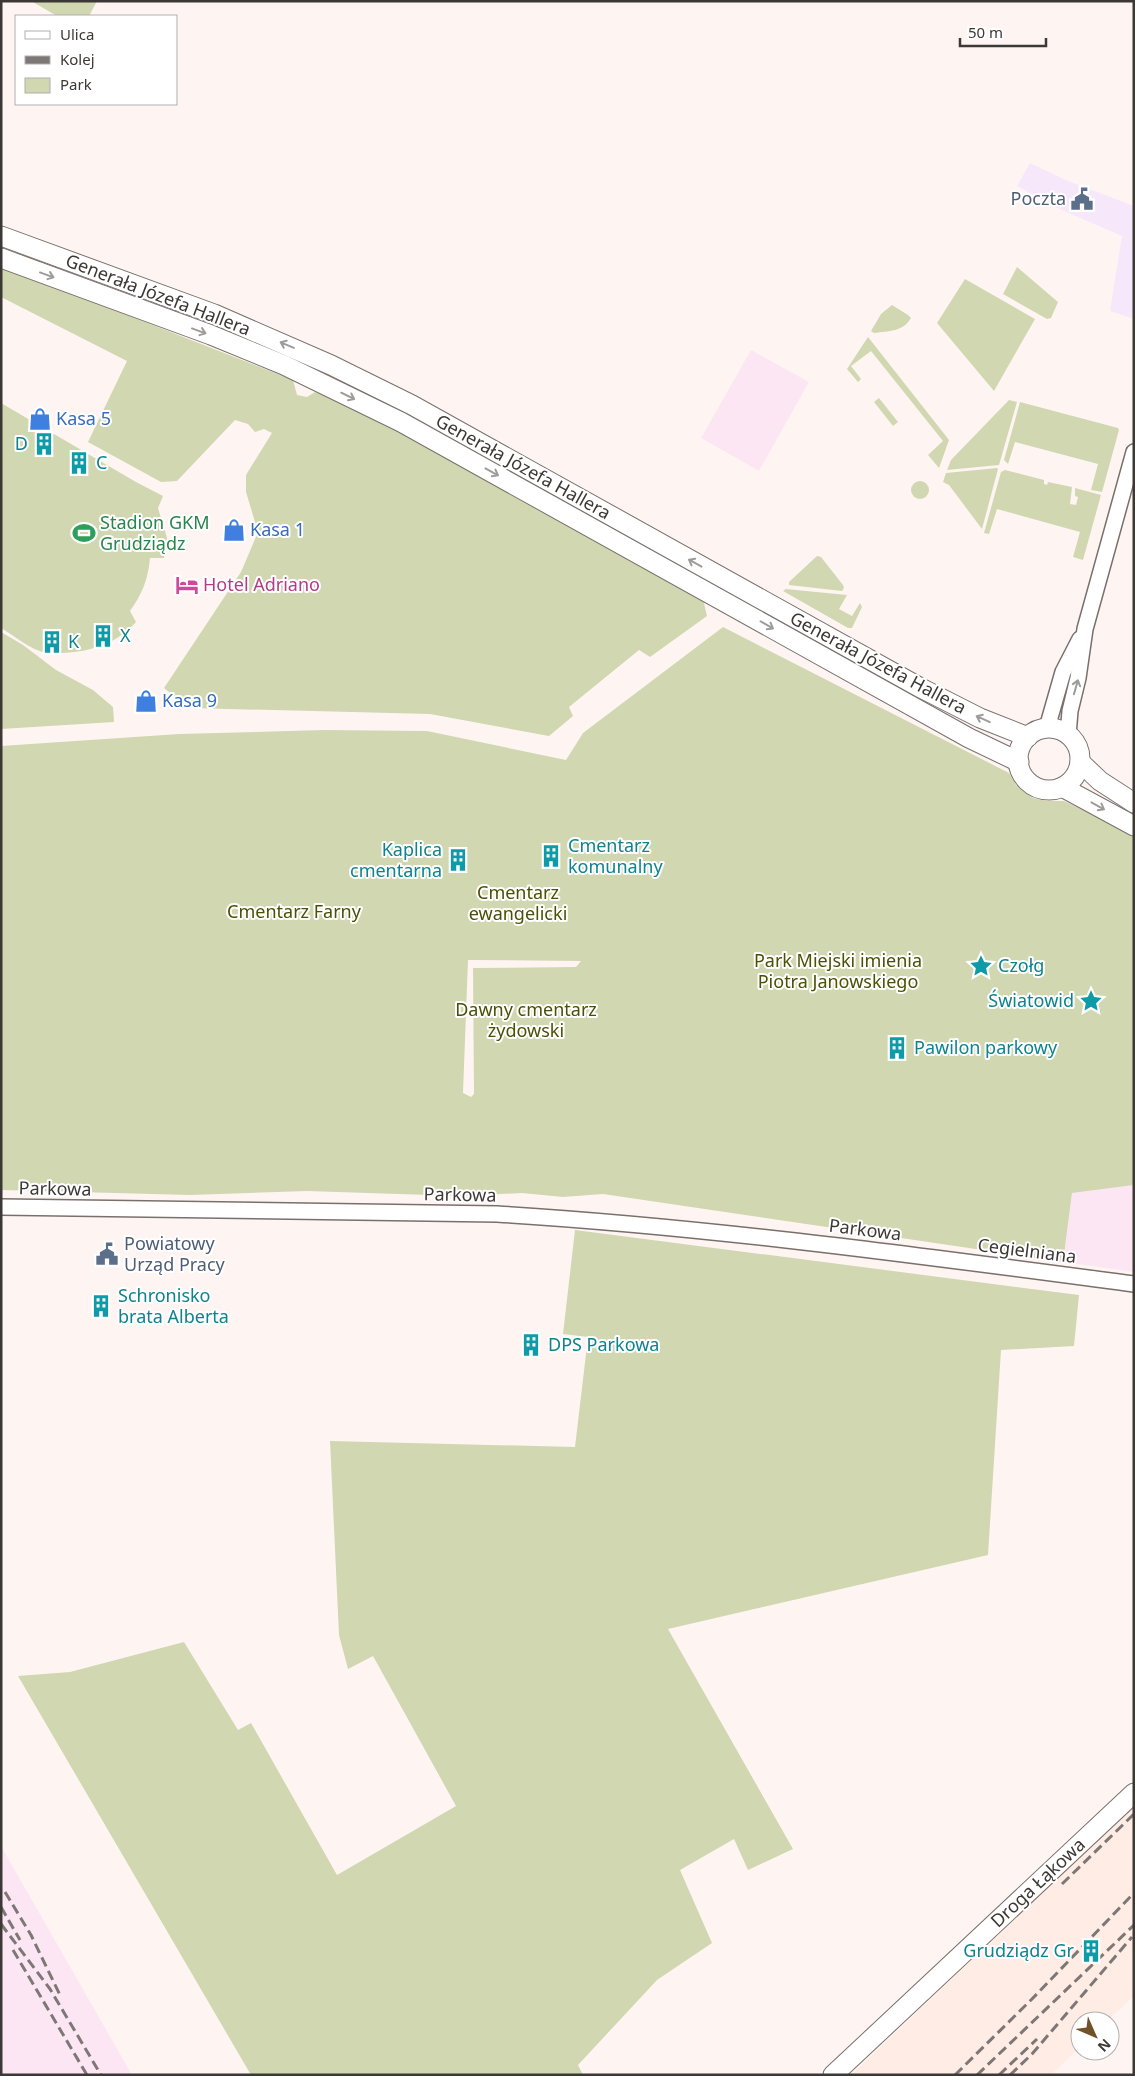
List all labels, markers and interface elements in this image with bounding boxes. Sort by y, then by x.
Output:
legend [15,15,178,105]
scale bar [960,15,1046,47]
text: 50 m [968,22,1003,42]
text: Ulica [60,24,94,44]
text: Kolej [60,49,95,69]
text: Park [60,74,92,94]
place label: Poczta [1011,186,1066,210]
public building icon: Poczta [1069,186,1095,212]
street label: Generała Józefa Hallera [62,248,254,340]
one-way arrow [39,271,54,280]
one-way arrow [191,327,207,336]
one-way arrow [280,339,295,349]
one-way arrow [340,392,355,401]
shop icon: Kasa 5 [27,406,53,432]
place label: Kasa 5 [56,406,111,430]
street label: Generała Józefa Hallera [432,408,615,524]
place label: D [15,431,28,455]
building icon: D [31,431,57,457]
building icon: C [66,450,92,476]
place label: C [96,450,107,474]
one-way arrow [484,468,498,478]
place label: Stadion GKM Grudziądz [100,510,209,555]
shop icon: Kasa 1 [221,517,247,543]
place label: Kasa 1 [250,517,305,541]
sports icon: Stadion GKM Grudziądz [71,520,97,546]
one-way arrow [688,557,702,567]
hotel icon: Hotel Adriano [174,572,200,598]
place label: Hotel Adriano [203,572,320,596]
street label: Generała Józefa Hallera [786,605,971,719]
one-way arrow [759,621,773,631]
building icon: X [90,623,116,649]
place label: X [120,623,131,647]
building icon: K [39,629,65,655]
place label: K [68,629,80,653]
one-way arrow [1071,679,1081,695]
shop icon: Kasa 9 [133,688,159,714]
place label: Kasa 9 [162,688,217,712]
one-way arrow [976,713,991,723]
one-way arrow [1090,802,1105,811]
place label: Cmentarz komunalny [568,833,663,878]
place label: Kaplica cmentarna [350,837,442,882]
building icon: Cmentarz komunalny [538,843,564,869]
building icon: Kaplica cmentarna [445,847,471,873]
park label: Cmentarz ewangelicki [469,880,567,925]
park label: Cmentarz Farny [227,899,362,923]
park label: Park Miejski imienia Piotra Janowskiego [754,948,922,993]
place icon: Czołg [968,953,994,979]
place label: Czołg [998,953,1044,977]
place label: Światowid [988,988,1074,1012]
place icon: Światowid [1078,988,1104,1014]
park label: Dawny cmentarz żydowski [455,997,597,1042]
building icon: Pawilon parkowy [884,1035,910,1061]
place label: Pawilon parkowy [914,1035,1058,1059]
street label: Parkowa [18,1175,92,1201]
street label: Parkowa [423,1181,497,1207]
street label: Parkowa [828,1213,903,1245]
place label: Powiatowy Urząd Pracy [124,1231,226,1276]
street label: Cegielniana [976,1232,1078,1268]
public building icon: Powiatowy Urząd Pracy [94,1241,120,1267]
place label: Schronisko brata Alberta [118,1283,229,1328]
building icon: Schronisko brata Alberta [88,1293,114,1319]
building icon: DPS Parkowa [518,1332,544,1358]
place label: DPS Parkowa [548,1332,659,1356]
street label: Droga Łąkowa [985,1832,1090,1932]
place label: Grudziądz Gr [963,1938,1075,1962]
building icon: Grudziądz Gr [1078,1938,1104,1964]
north arrow [1070,2011,1120,2061]
text: N [1094,2035,1115,2056]

